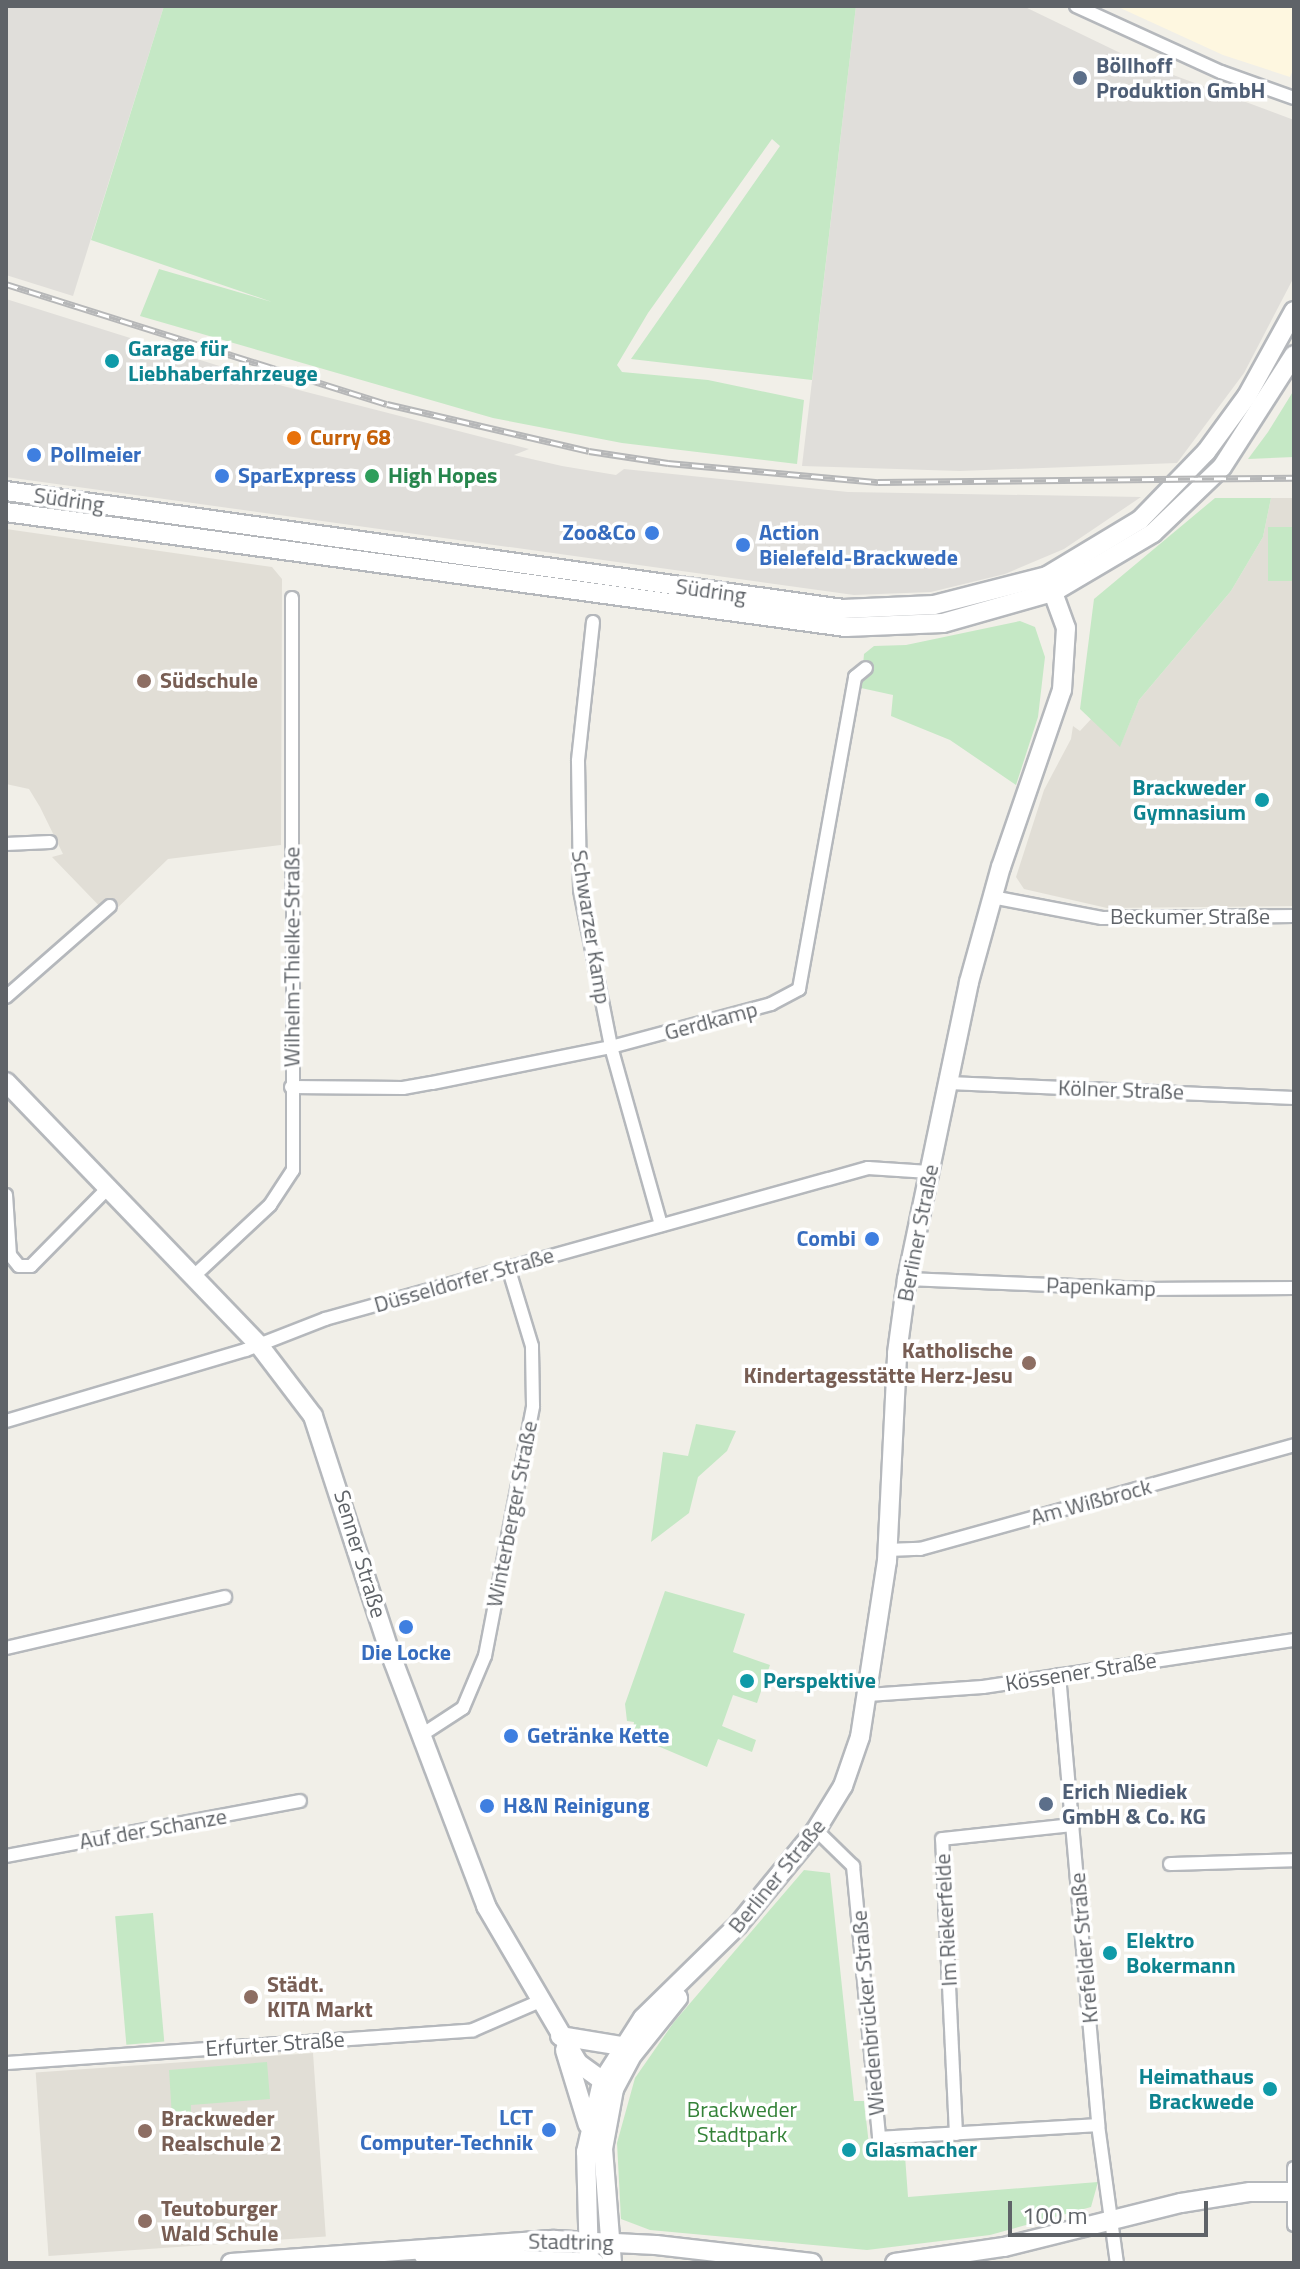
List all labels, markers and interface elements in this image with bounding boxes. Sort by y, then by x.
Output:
place label: Böllhoff Produktion GmbH [1096,52,1265,104]
marker: Böllhoff Produktion GmbH [1071,69,1089,87]
place label: Garage für Liebhaberfahrzeuge [128,335,318,386]
marker: Garage für Liebhaberfahrzeuge [103,352,121,370]
place label: Curry 68 [310,425,391,451]
marker: Curry 68 [285,429,303,447]
place label: Pollmeier [50,442,141,468]
marker: Pollmeier [25,446,43,464]
place label: SparExpress [238,463,356,489]
place label: High Hopes [388,463,497,489]
marker: SparExpress [213,467,231,485]
marker: High Hopes [363,467,381,485]
street label: Südring [32,482,106,518]
place label: Action Bielefeld-Brackwede [759,519,958,570]
place label: Zoo&Co [562,520,636,546]
marker: Zoo&Co [643,524,661,542]
marker: Action Bielefeld-Brackwede [734,536,752,554]
street label: Südring [674,573,748,609]
place label: Südschule [160,668,258,694]
marker: Südschule [135,672,153,690]
place label: Brackweder Gymnasium [1132,774,1246,826]
marker: Brackweder Gymnasium [1253,791,1271,809]
street label: Wilhelm-Thielke-Straße [279,847,305,1067]
street label: Schwarzer Kamp [566,848,616,1006]
street label: Beckumer Straße [1110,904,1270,930]
street label: Gerdkamp [662,996,760,1046]
street label: Kölner Straße [1058,1075,1184,1105]
street label: Berliner Straße [892,1162,944,1304]
place label: Combi [796,1226,856,1252]
marker: Combi [863,1230,881,1248]
street label: Düsseldorfer Straße [371,1242,557,1318]
street label: Papenkamp [1046,1272,1156,1302]
place label: Katholische Kindertagesstätte Herz-Jesu [744,1337,1013,1388]
marker: Katholische Kindertagesstätte Herz-Jesu [1020,1354,1038,1372]
street label: Winterberger Straße [481,1419,543,1609]
street label: Am Wißbrock [1028,1473,1154,1531]
street label: Senner Straße [328,1487,392,1621]
marker: Die Locke [397,1618,415,1636]
place label: Die Locke [361,1640,451,1666]
street label: Kössener Straße [1004,1647,1158,1697]
place label: Perspektive [763,1668,876,1694]
marker: Perspektive [738,1672,756,1690]
place label: Getränke Kette [527,1723,670,1749]
marker: Getränke Kette [502,1727,520,1745]
place label: Erich Niediek GmbH & Co. KG [1062,1778,1206,1830]
place label: H&N Reinigung [503,1793,649,1819]
marker: Erich Niediek GmbH & Co. KG [1037,1795,1055,1813]
marker: H&N Reinigung [478,1797,496,1815]
street label: Auf der Schanze [77,1803,229,1855]
street label: Berliner Straße [723,1814,831,1938]
street label: Im Riekerfelde [929,1853,963,1987]
street label: Krefelder Straße [1064,1872,1104,2024]
street label: Wiedenbrücker Straße [846,1909,890,2117]
place label: Elektro Bokermann [1126,1927,1236,1978]
marker: Elektro Bokermann [1101,1944,1119,1962]
place label: Städt. KITA Markt [267,1971,373,2022]
marker: Städt. KITA Markt [242,1988,260,2006]
street label: Erfurter Straße [205,2026,345,2062]
place label: Heimathaus Brackwede [1139,2063,1254,2114]
marker: Heimathaus Brackwede [1261,2080,1279,2098]
park label: Brackweder Stadtpark [687,2096,797,2148]
place label: LCT Computer-Technik [360,2104,533,2156]
place label: Brackweder Realschule 2 [161,2105,282,2156]
marker: LCT Computer-Technik [540,2121,558,2139]
marker: Brackweder Realschule 2 [136,2122,154,2140]
place label: Glasmacher [865,2137,977,2163]
marker: Glasmacher [840,2141,858,2159]
scale bar [1012,2185,1212,2235]
place label: Teutoburger Wald Schule [161,2195,279,2246]
text: 100 m [1022,2197,1088,2233]
marker: Teutoburger Wald Schule [136,2212,154,2230]
street label: Stadtring [528,2228,614,2256]

